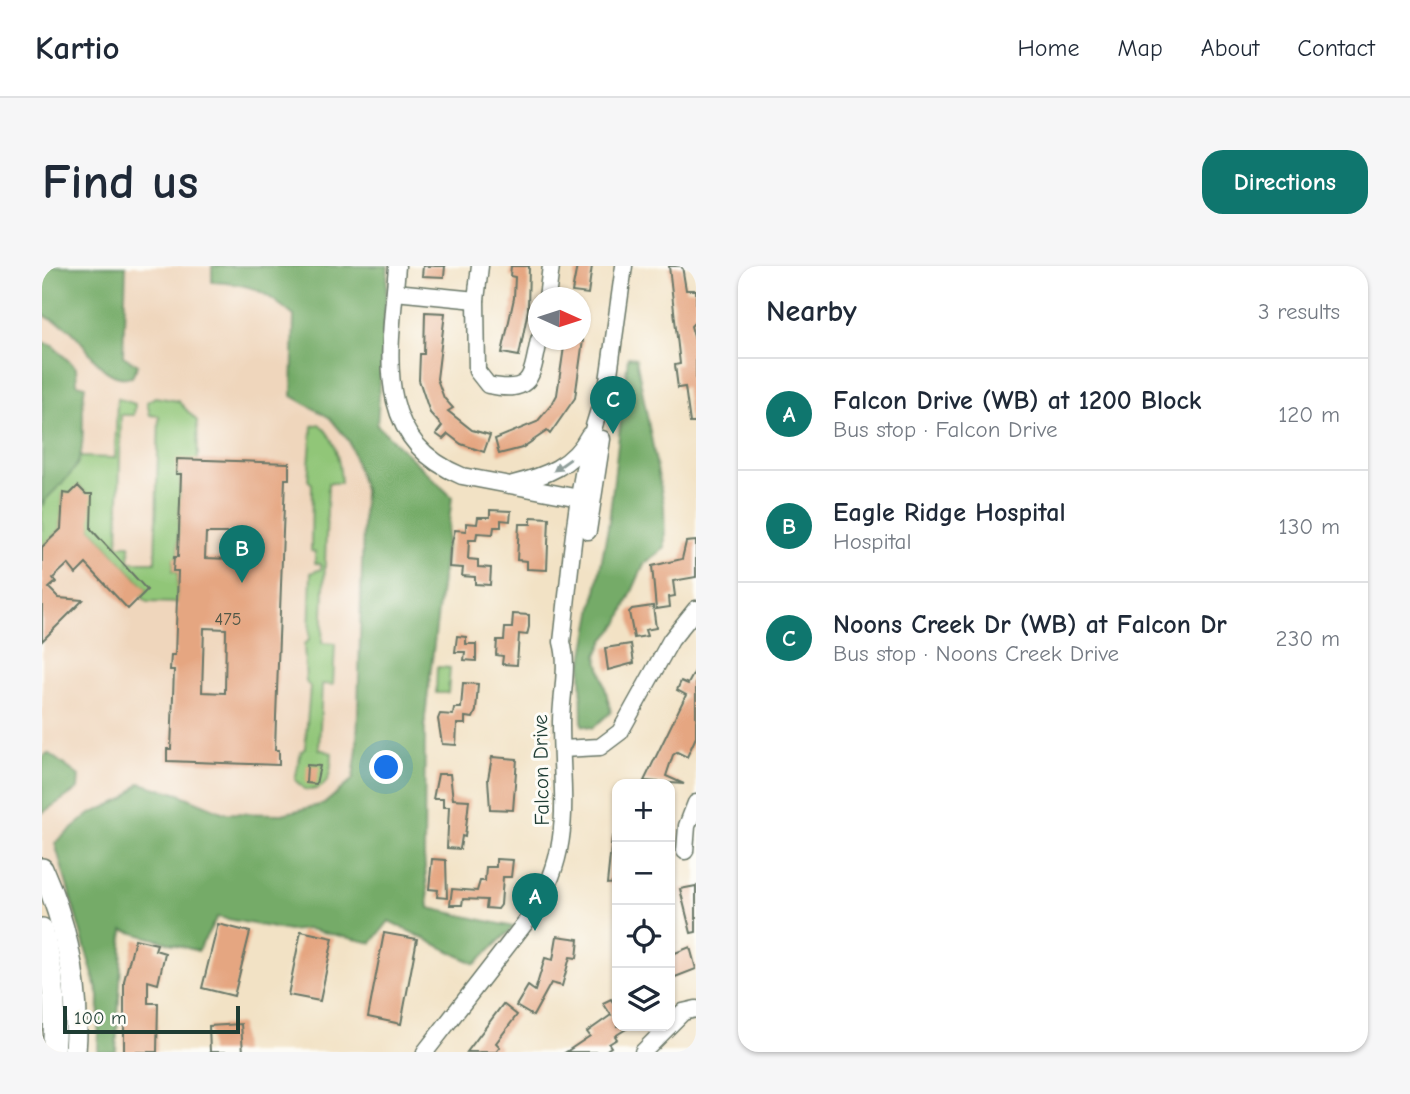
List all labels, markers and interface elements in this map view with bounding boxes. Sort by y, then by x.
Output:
text: Kartio [35,29,120,67]
text: Home [1018,34,1079,62]
text: Map [1117,34,1163,62]
text: About [1201,34,1259,62]
text: Contact [1297,34,1375,62]
button: Directions [1202,150,1368,214]
text: Find us [42,154,198,210]
north arrow [528,287,591,350]
text: Nearby [766,294,857,329]
text: 3 results [1258,298,1340,325]
pin: C [590,376,636,434]
text: Falcon Drive (WB) at 1200 Block [833,386,1201,416]
text: A [783,401,795,428]
text: 120 m [1278,401,1340,428]
text: Bus stop · Falcon Drive [833,416,1058,443]
one-way arrow [552,458,572,471]
text: Eagle Ridge Hospital [833,498,1066,528]
text: B [782,513,796,540]
text: 130 m [1279,513,1340,540]
pin: B [219,525,265,583]
text: Hospital [833,528,911,555]
house number: 475 [215,609,241,630]
text: Noons Creek Dr (WB) at Falcon Dr [833,610,1227,640]
text: C [782,625,796,652]
text: 230 m [1276,625,1340,652]
text: Bus stop · Noons Creek Drive [833,640,1119,667]
street label: Falcon Drive [528,714,554,826]
your location [369,750,403,784]
map controls [612,779,675,1031]
button: + [612,779,675,842]
button: − [612,842,675,905]
pin: A [512,873,558,931]
button: locate [612,905,675,968]
button: layers [612,968,675,1031]
scale bar [63,1003,240,1035]
text: 100 m [74,1007,127,1029]

